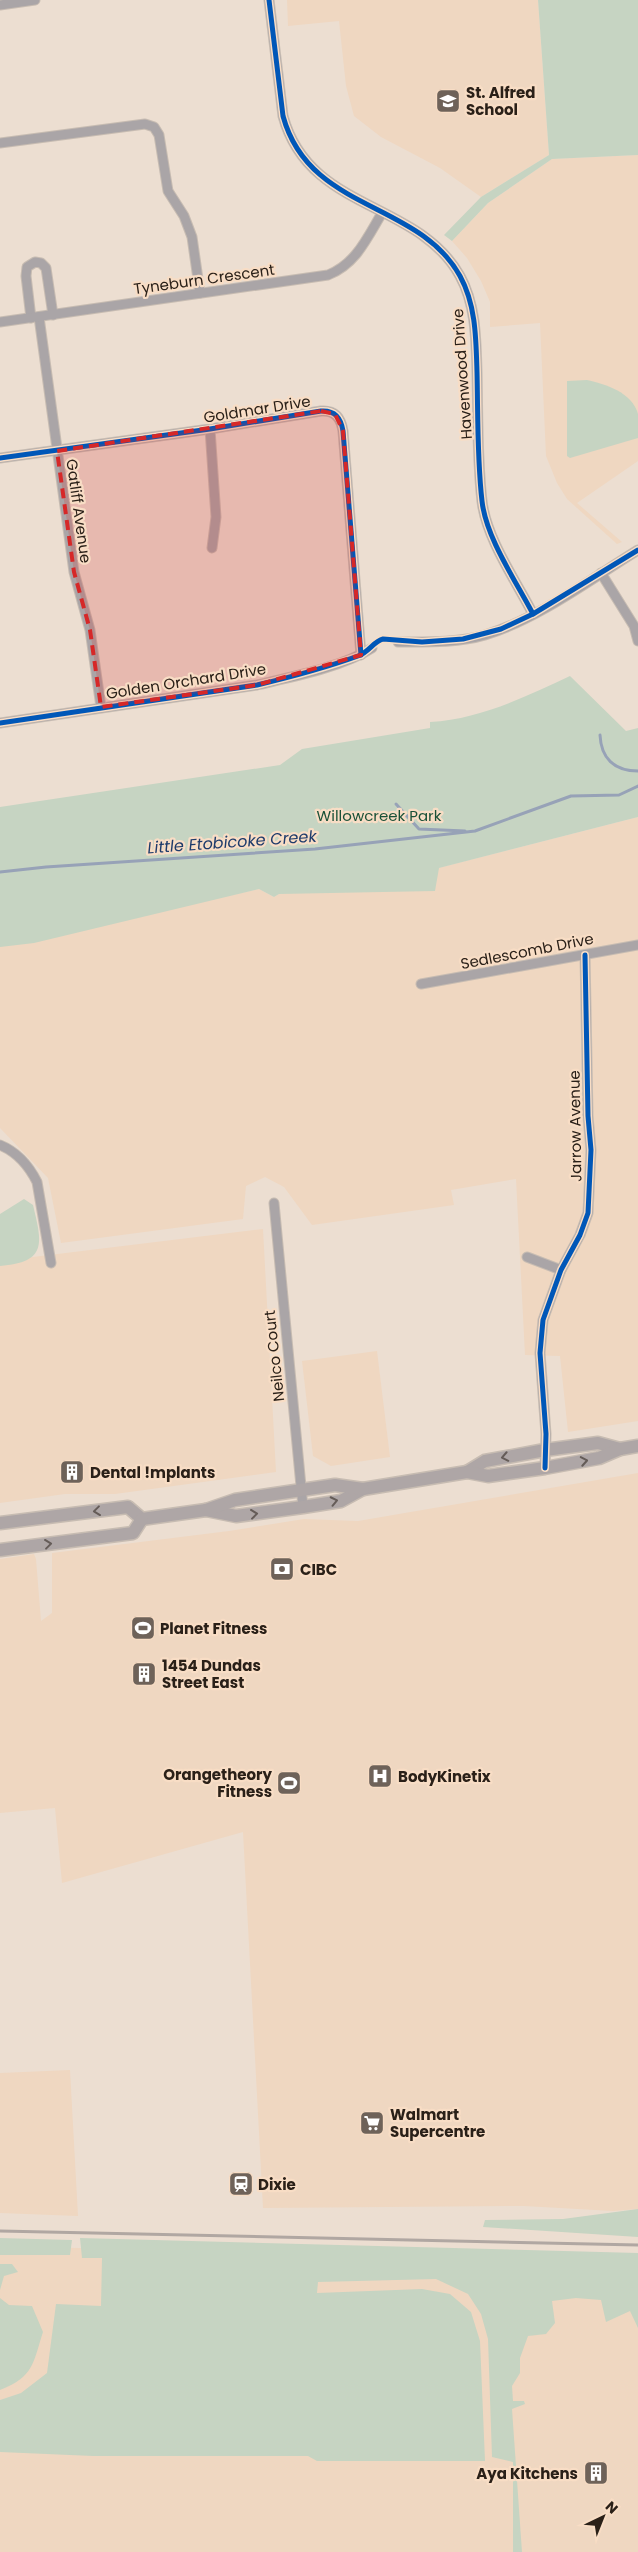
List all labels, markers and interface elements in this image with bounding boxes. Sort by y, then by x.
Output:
place label: St. Alfred School [466,82,535,120]
school or university icon: St. Alfred School [435,88,461,114]
street label: Tyneburn Crescent [132,259,276,299]
street label: Havenwood Drive [447,308,477,440]
street label: Goldmar Drive [202,390,312,428]
street label: Gatliff Avenue [61,458,97,564]
street label: Golden Orchard Drive [105,658,267,704]
park label: Willowcreek Park [317,805,442,826]
water label: Little Etobicoke Creek [147,825,318,859]
street label: Sedlescomb Drive [459,928,595,974]
street label: Jarrow Avenue [564,1070,586,1182]
street label: Neilco Court [259,1309,289,1403]
one-way arrow [500,1451,509,1462]
one-way arrow [579,1456,588,1466]
building icon: Dental !mplants [59,1459,85,1485]
place label: Dental !mplants [90,1462,215,1483]
one-way arrow [330,1497,339,1507]
one-way arrow [93,1505,101,1516]
one-way arrow [250,1509,258,1520]
one-way arrow [45,1539,53,1550]
bank icon: CIBC [269,1556,295,1582]
place label: CIBC [300,1559,337,1580]
sports icon: Planet Fitness [130,1615,156,1641]
place label: Planet Fitness [160,1618,267,1639]
place label: 1454 Dundas Street East [162,1655,261,1693]
building icon: 1454 Dundas Street East [131,1661,157,1687]
hospital icon: BodyKinetix [367,1763,393,1789]
place label: Orangetheory Fitness [163,1764,273,1802]
place label: BodyKinetix [398,1766,491,1787]
sports icon: Orangetheory Fitness [276,1770,302,1796]
place label: Walmart Supercentre [390,2104,485,2142]
supermarket icon: Walmart Supercentre [359,2110,385,2136]
station icon: Dixie [228,2171,254,2197]
place label: Dixie [258,2174,296,2195]
building icon: Aya Kitchens [583,2460,609,2486]
place label: Aya Kitchens [476,2463,578,2484]
north arrow [578,2492,628,2542]
text: N [601,2497,623,2518]

